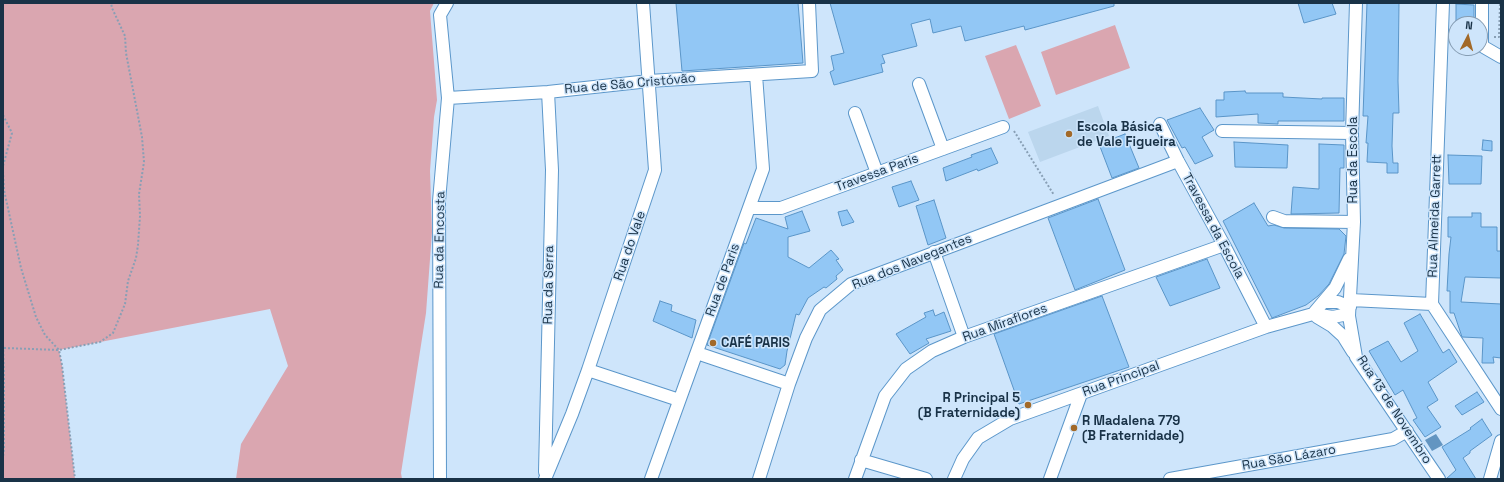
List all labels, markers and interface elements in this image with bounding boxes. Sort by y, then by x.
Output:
north arrow [1448,16,1488,56]
text: N [1465,18,1474,32]
street label: Rua de São Cristóvão [564,70,696,98]
street label: Rua da Escola [1345,117,1361,203]
place label: Escola Básica de Vale Figueira [1077,119,1176,150]
marker: Escola Básica de Vale Figueira [1064,129,1074,139]
street label: Travessa Paris [833,151,921,195]
street label: Rua Almeida Garrett [1425,154,1445,278]
street label: Travessa da Escola [1179,171,1247,281]
street label: Rua da Encosta [431,191,449,289]
street label: Rua do Vale [611,209,649,283]
street label: Rua dos Navegantes [850,231,974,293]
street label: Rua de Paris [703,241,743,319]
street label: Rua da Serra [541,245,557,325]
street label: Rua Miraflores [961,300,1049,346]
place label: CAFÉ PARIS [721,335,790,351]
marker: CAFÉ PARIS [708,338,718,348]
street label: Rua 13 de Novembro [1353,353,1435,467]
street label: Rua Principal [1080,358,1162,400]
place label: R Principal 5 (B Fraternidade) [918,390,1020,421]
marker: R Principal 5 (B Fraternidade) [1023,400,1033,410]
place label: R Madalena 779 (B Fraternidade) [1082,413,1184,444]
marker: R Madalena 779 (B Fraternidade) [1069,423,1079,433]
street label: Rua São Lázaro [1241,442,1337,474]

